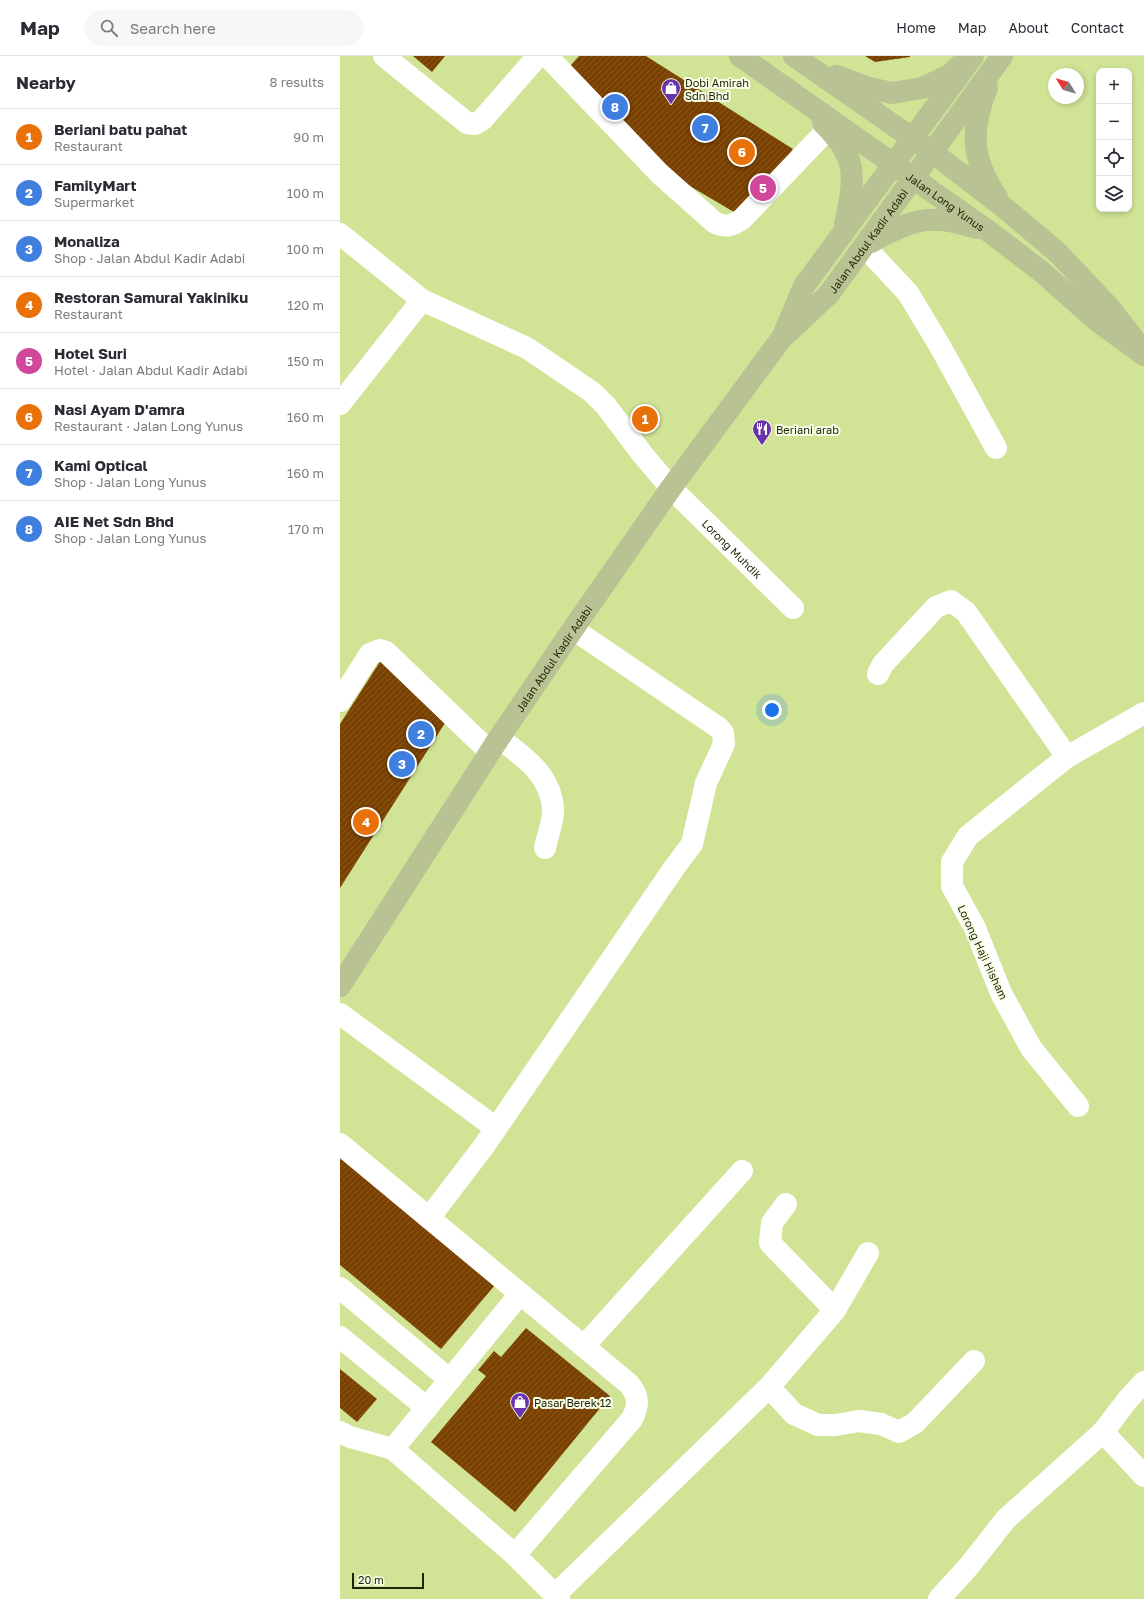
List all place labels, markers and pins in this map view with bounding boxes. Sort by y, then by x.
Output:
place label: Dobi Amirah Sdn Bhd [685,76,749,102]
shop icon: Dobi Amirah Sdn Bhd [660,77,682,105]
pin: 8 [602,92,628,122]
pin: 7 [692,113,718,143]
pin: 6 [729,137,755,167]
pin: 5 [750,173,776,203]
pin: 1 [632,404,658,434]
restaurant icon: Beriani arab [751,418,773,446]
place label: Beriani arab [776,423,839,436]
pin: 2 [408,719,434,749]
pin: 3 [389,749,415,779]
pin: 4 [353,807,379,837]
shop icon: Pasar Berek 12 [509,1391,531,1419]
place label: Pasar Berek 12 [534,1396,611,1409]

